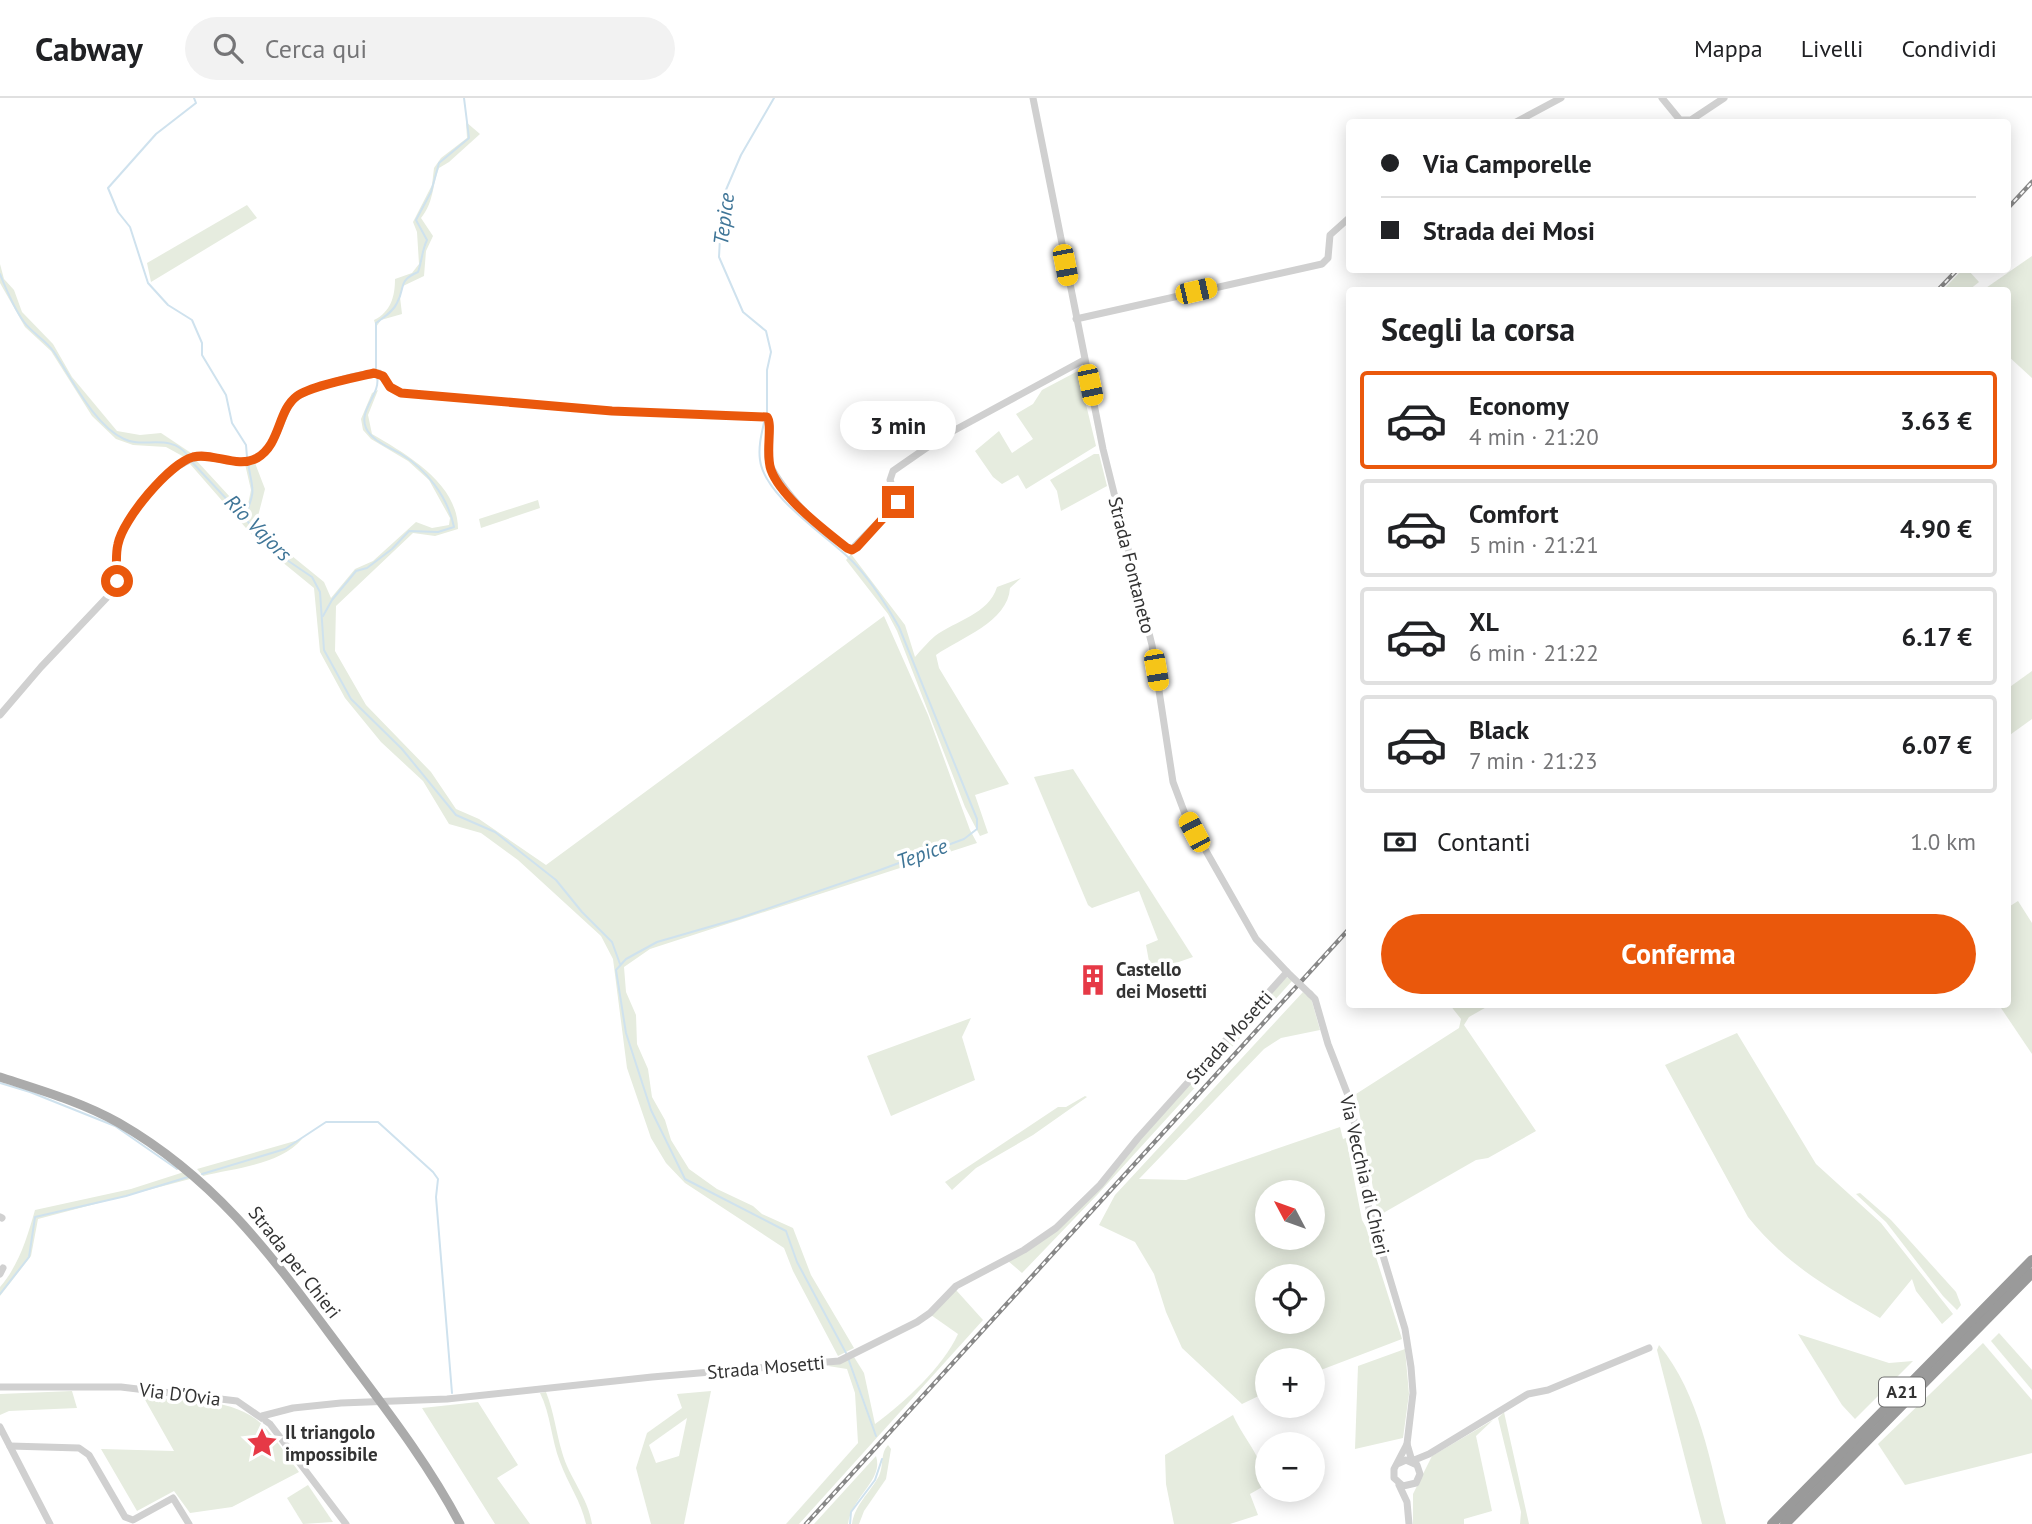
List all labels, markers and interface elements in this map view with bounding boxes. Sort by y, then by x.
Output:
search box [185,17,675,80]
text: Cabway [35,27,143,70]
icon: search [209,29,247,67]
text: Cerca qui [265,32,367,65]
text: Mappa [1694,33,1763,64]
text: Livelli [1801,33,1863,64]
text: Condividi [1901,33,1997,64]
text: Via Camporelle [1423,147,1592,180]
water label: Tepice [707,191,740,247]
text: Strada dei Mosi [1423,214,1595,247]
car [1051,242,1080,288]
car [1174,276,1219,306]
text: Scegli la corsa [1381,308,1575,350]
car [1076,362,1105,408]
icon: car [1385,389,1448,452]
text: Economy [1469,389,1569,422]
callout: 3 min [840,400,956,450]
text: 3.63 € [1900,404,1972,437]
text: 3 min [870,411,926,440]
text: 4 min · 21:20 [1469,422,1599,451]
route end [882,486,914,518]
water label: Rio Vajors [219,488,298,567]
street label: Strada Fontaneto [1103,494,1161,636]
icon: car [1385,497,1448,560]
text: Comfort [1469,497,1559,530]
text: 4.90 € [1900,512,1972,545]
text: 5 min · 21:21 [1469,530,1599,559]
route start [101,565,133,597]
icon: car [1385,605,1448,668]
text: XL [1469,605,1499,638]
text: 6.17 € [1901,620,1972,653]
text: 6 min · 21:22 [1469,638,1599,667]
car [1143,647,1170,693]
icon: car [1385,713,1448,776]
text: Black [1469,713,1529,746]
text: 6.07 € [1901,728,1972,761]
text: 7 min · 21:23 [1469,746,1597,775]
car [1175,809,1214,855]
icon: cash [1381,823,1419,861]
text: Contanti [1437,825,1531,858]
text: 1.0 km [1910,827,1976,856]
water label: Tepice [892,832,951,875]
button: Conferma [1381,914,1976,994]
place label: Castello dei Mosetti [1116,957,1207,1003]
building icon: Castello dei Mosetti [1076,963,1110,997]
street label: Strada Mosetti [1181,985,1277,1089]
street label: Via Vecchia di Chieri [1335,1092,1395,1257]
north arrow [1255,1180,1325,1250]
map controls [1255,1180,1325,1502]
street label: Strada per Chieri [244,1201,346,1323]
button: locate [1255,1264,1325,1334]
button: + [1255,1348,1325,1418]
street label: Strada Mosetti [706,1350,826,1384]
street label: Via D'Ovia [137,1377,222,1411]
road number: A21 [1879,1378,1925,1406]
place label: Il triangolo impossibile [285,1420,378,1466]
place icon: Il triangolo impossibile [245,1426,279,1460]
button: − [1255,1432,1325,1502]

